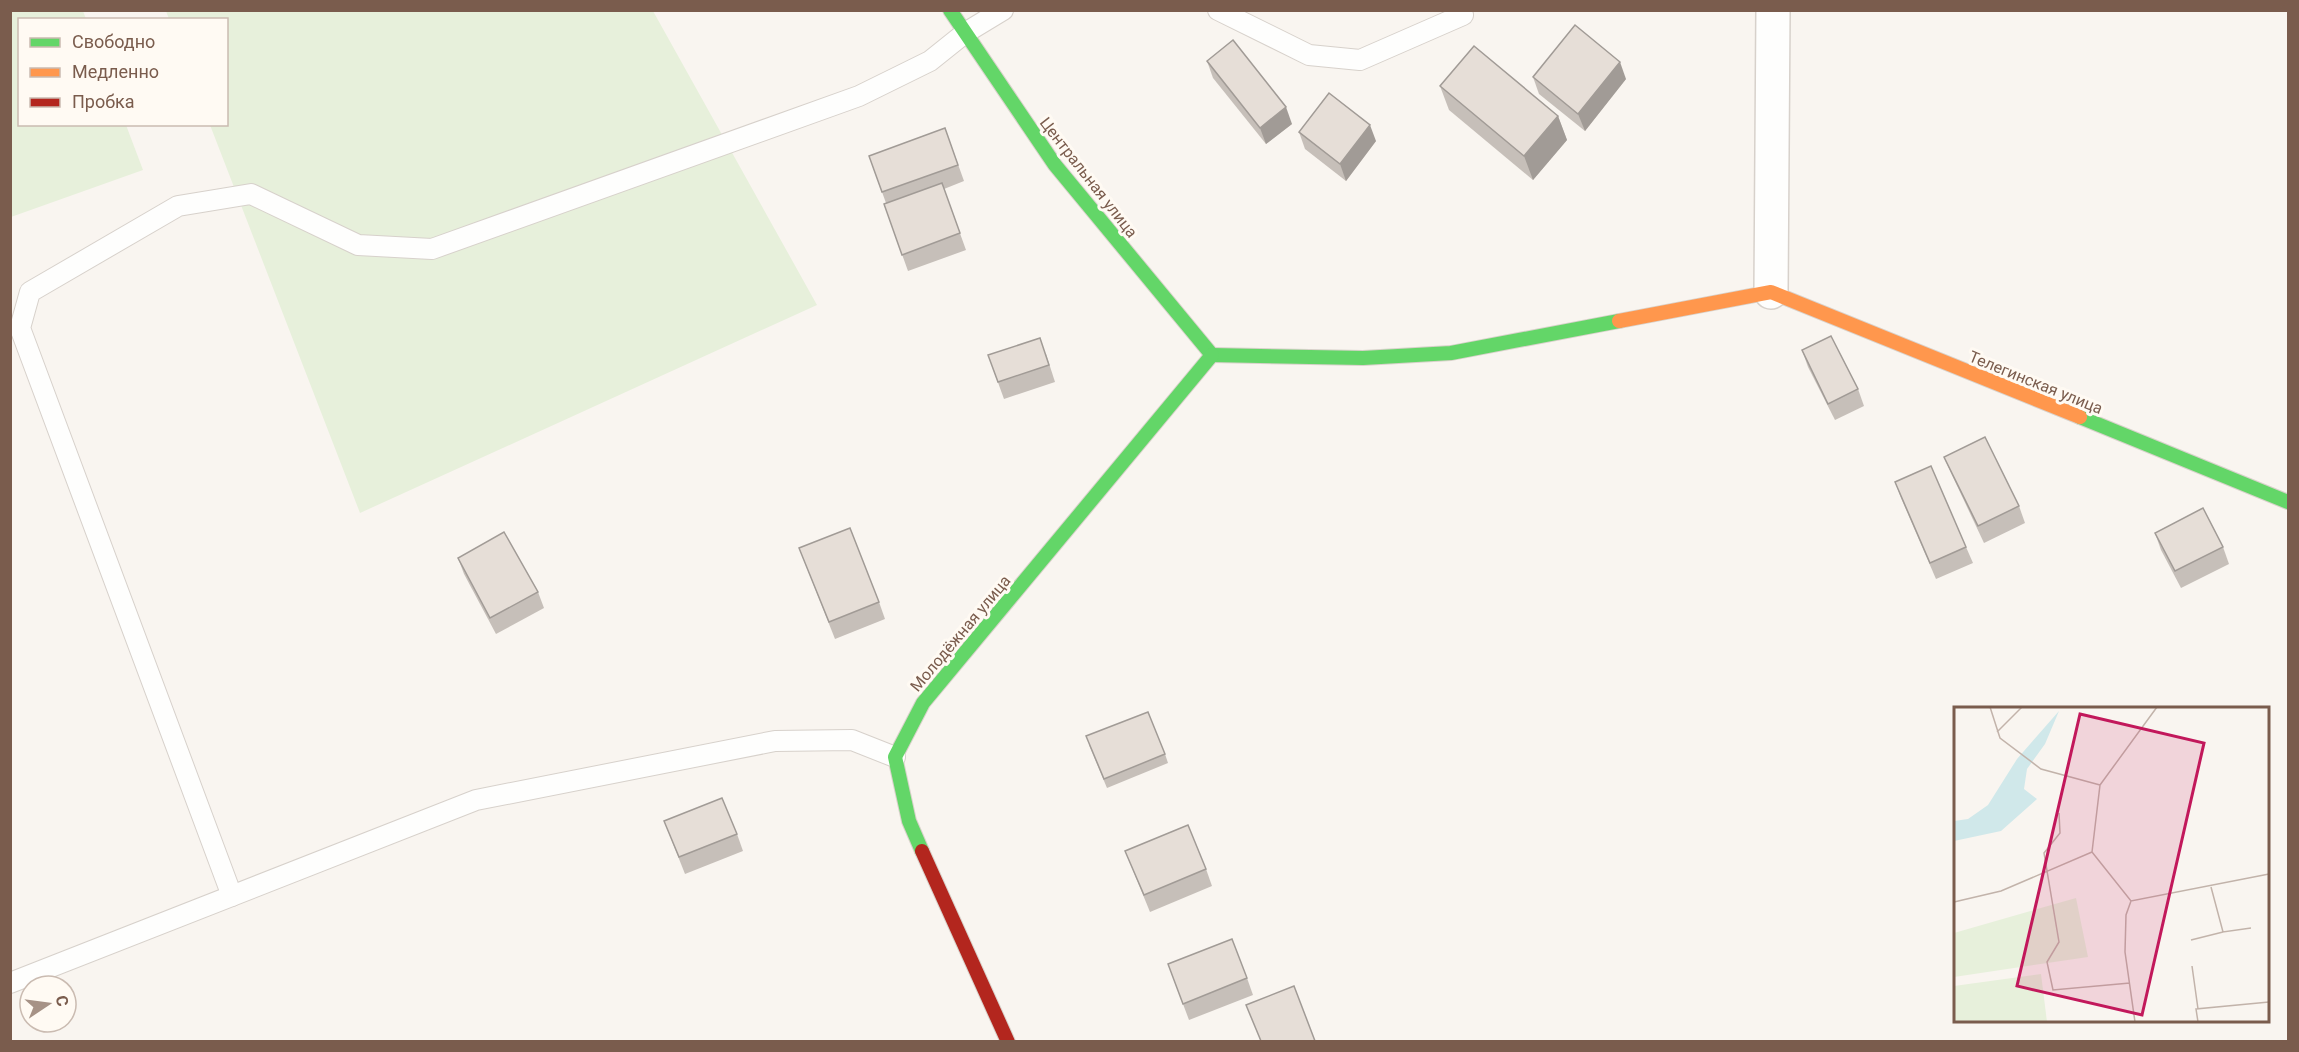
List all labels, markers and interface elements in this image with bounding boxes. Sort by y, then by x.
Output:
legend [18,18,228,126]
text: Свободно [72,31,155,52]
text: Медленно [72,61,159,82]
text: Пробка [72,91,135,112]
street label: Центральная улица [1036,113,1141,241]
street label: Телегинская улица [1966,347,2105,418]
street label: Молодёжная улица [906,571,1015,695]
inset map [1954,707,2269,1022]
north arrow [18,974,78,1034]
text: С [52,994,73,1008]

